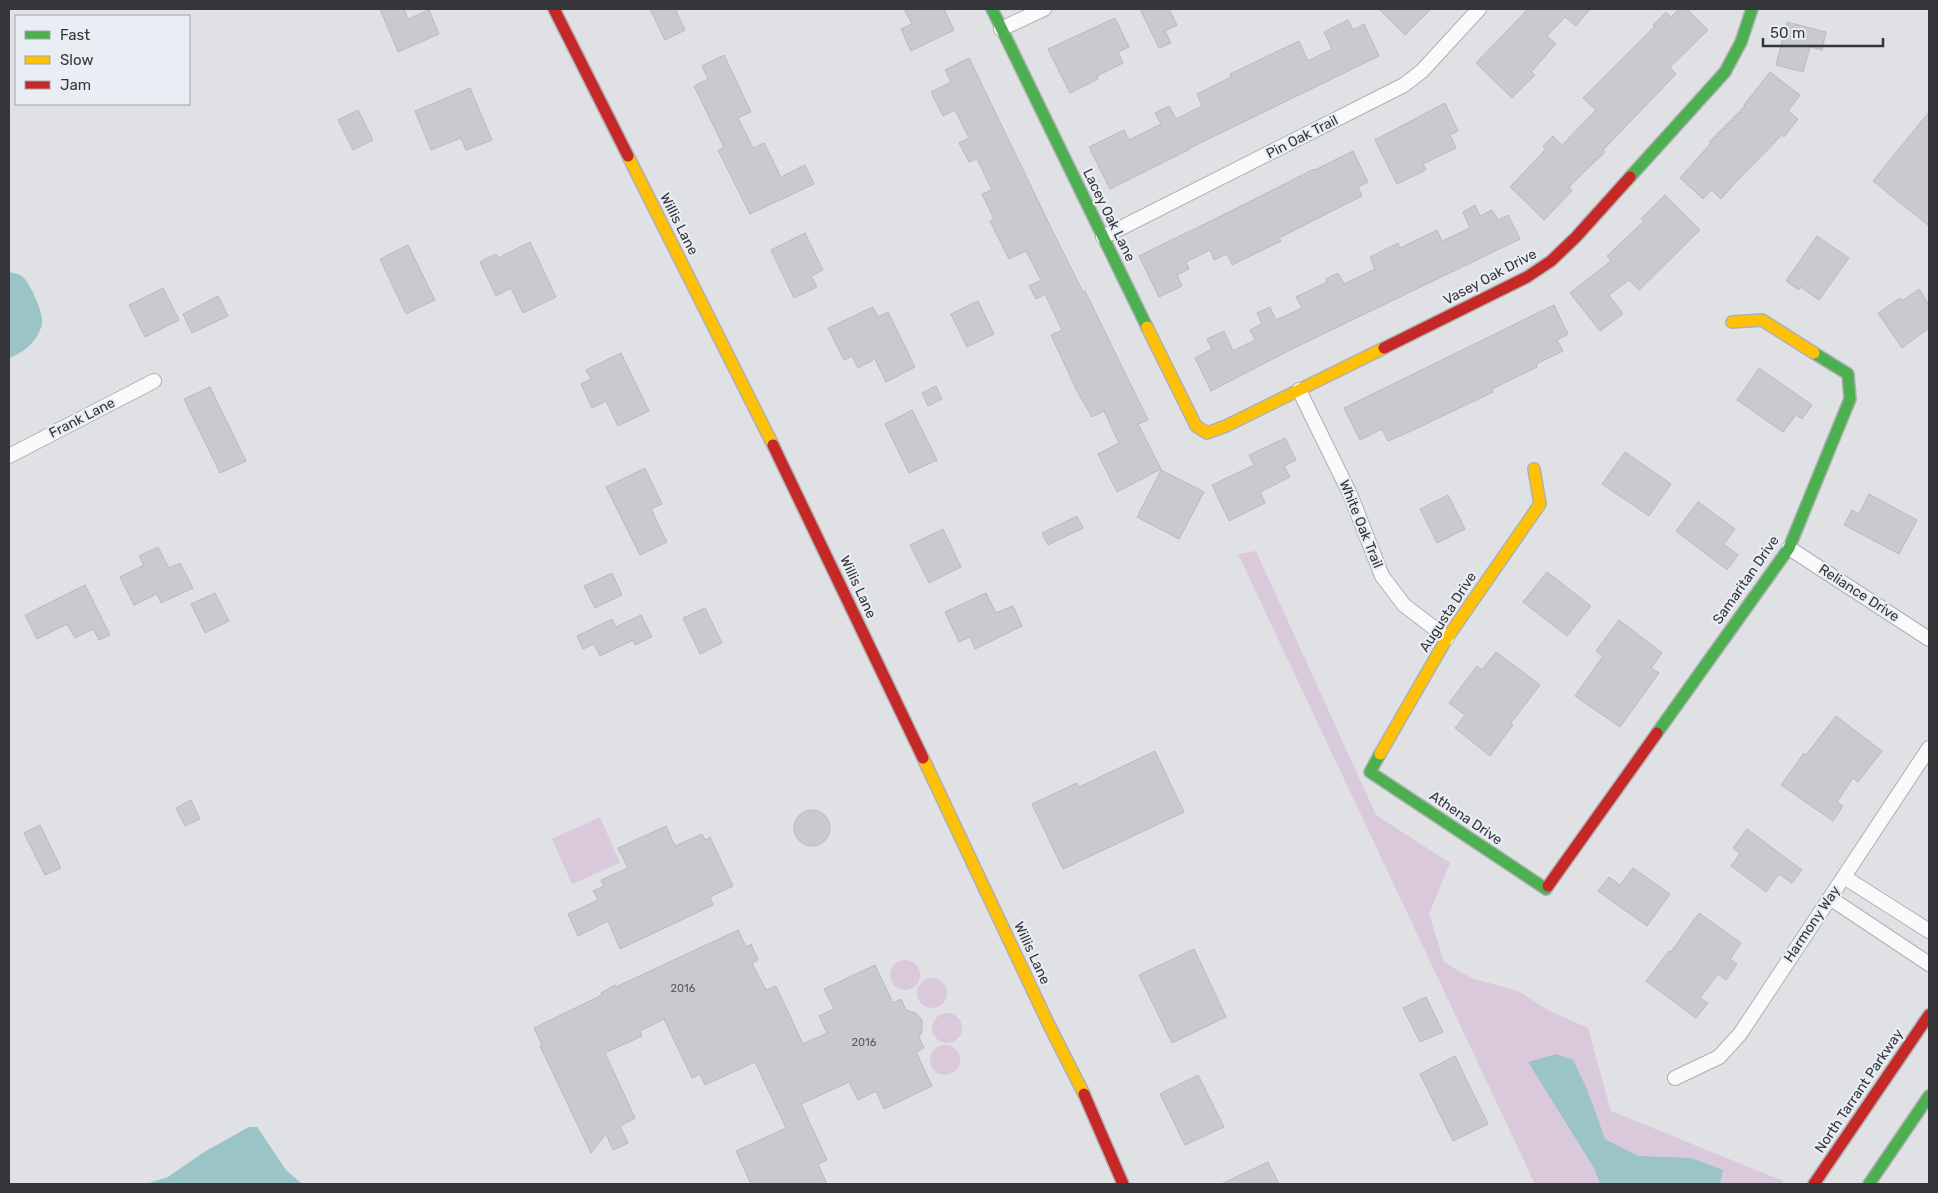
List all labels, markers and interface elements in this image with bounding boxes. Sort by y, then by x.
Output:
legend [15,15,190,105]
scale bar [1763,15,1883,47]
text: 50 m [1770,24,1805,42]
text: Fast [60,26,90,44]
text: Slow [60,51,93,69]
text: Jam [60,76,91,94]
street label: Pin Oak Trail [1263,112,1341,162]
street label: Lacey Oak Lane [1079,166,1139,264]
street label: Willis Lane [656,190,702,258]
street label: Vasey Oak Drive [1441,245,1540,309]
street label: Frank Lane [46,394,118,442]
street label: White Oak Trail [1336,477,1386,571]
street label: Samaritan Drive [1709,532,1783,628]
street label: Willis Lane [836,553,880,621]
street label: Reliance Drive [1816,561,1903,625]
street label: Augusta Drive [1416,569,1480,655]
street label: Athena Drive [1426,787,1506,849]
street label: Harmony Way [1780,882,1844,965]
street label: Willis Lane [1010,919,1054,987]
house number: 2016 [671,982,696,995]
street label: North Tarrant Parkway [1811,1026,1907,1156]
house number: 2016 [852,1036,877,1049]

